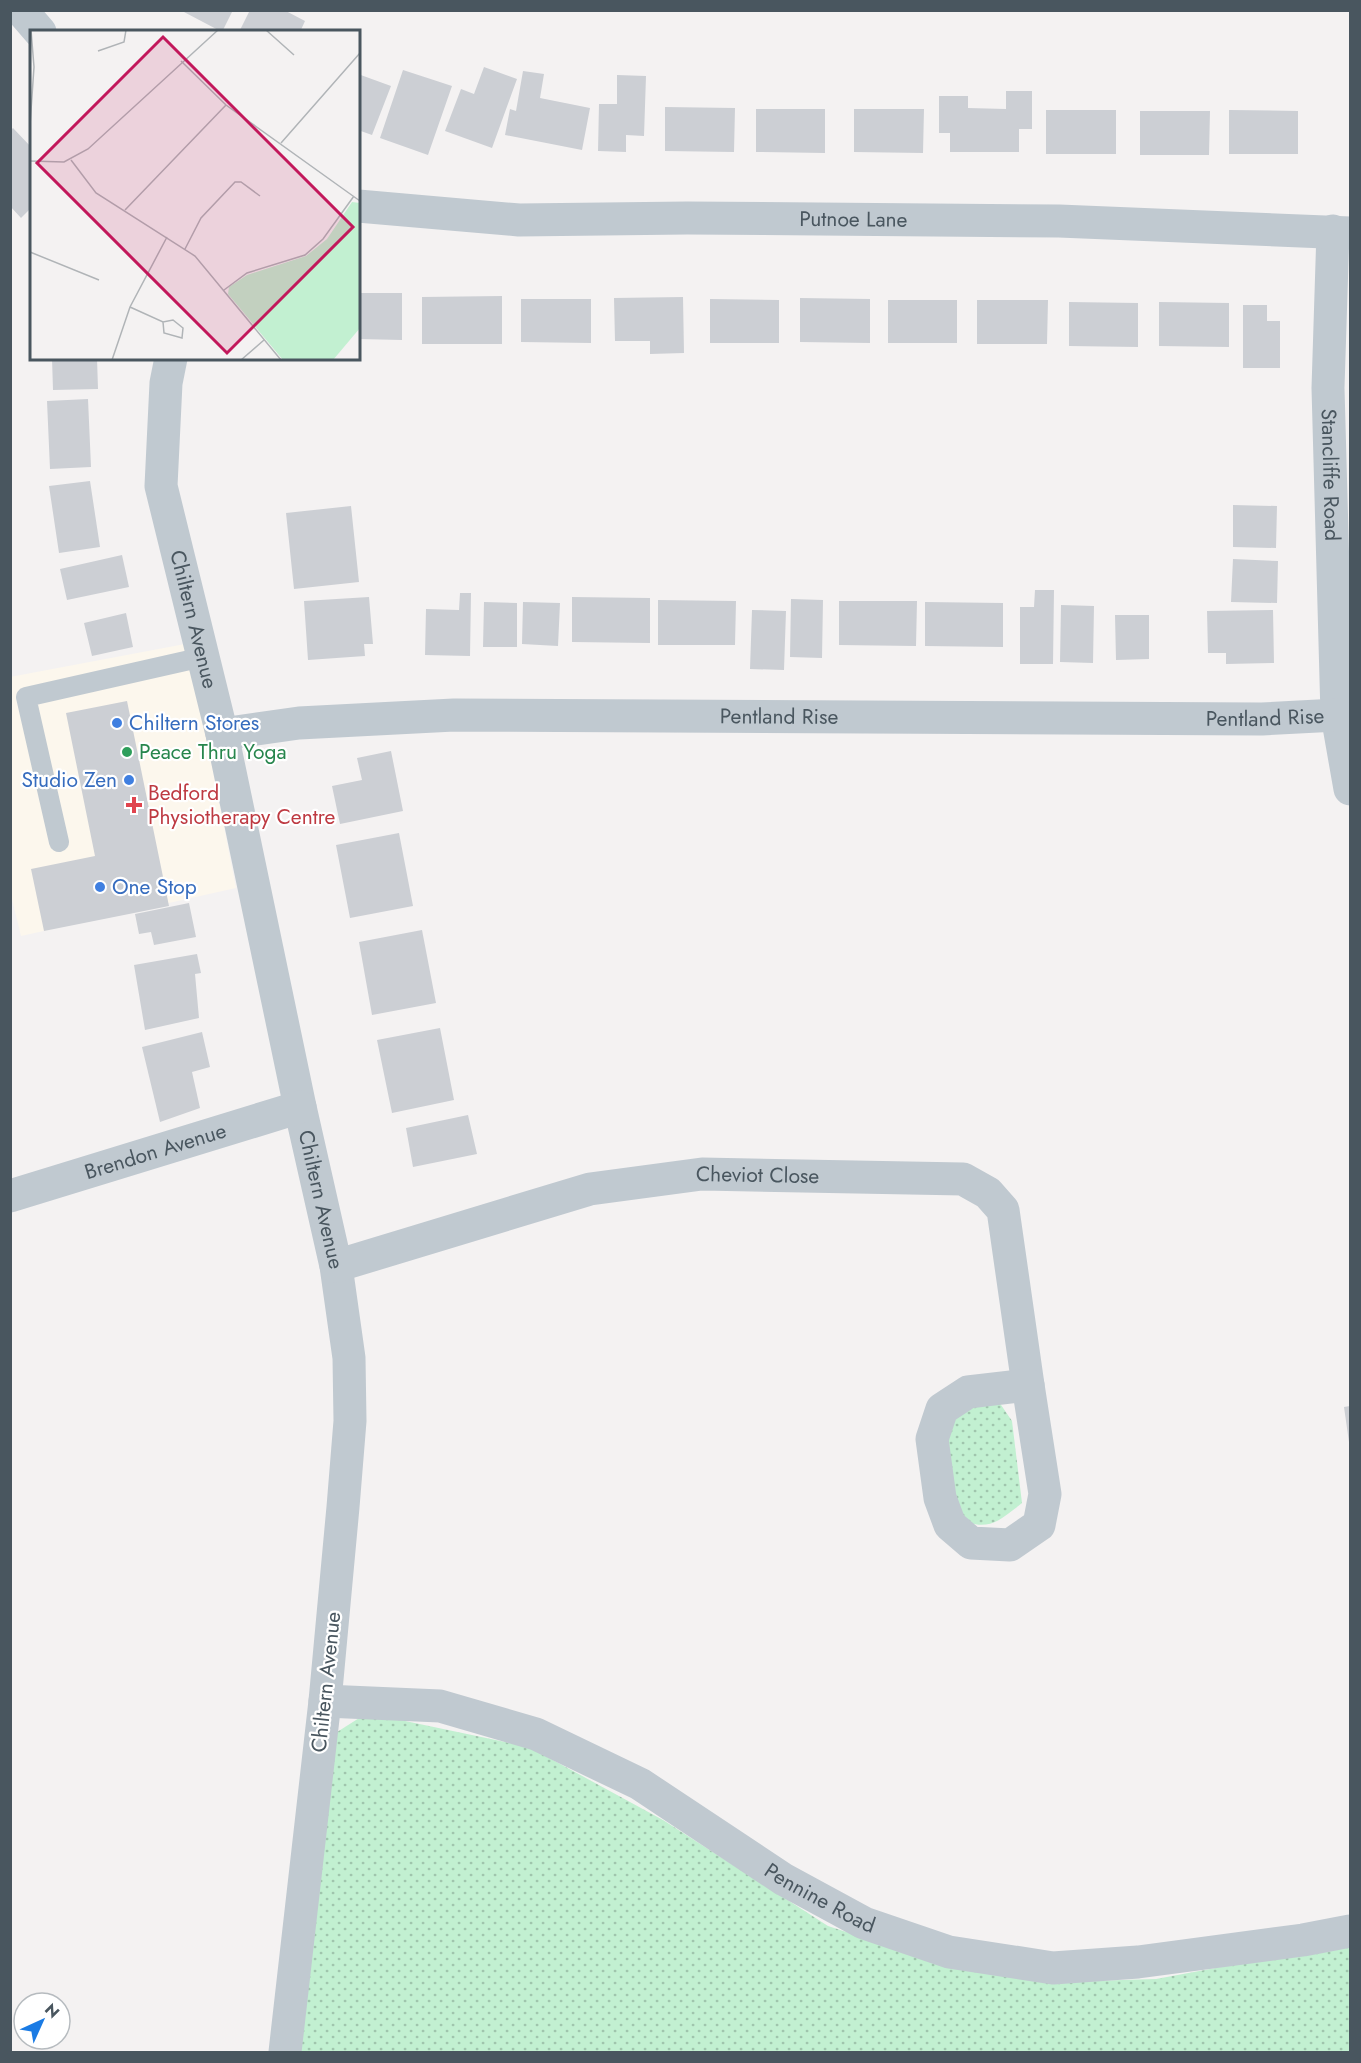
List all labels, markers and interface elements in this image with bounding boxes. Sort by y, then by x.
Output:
inset map [30,30,360,360]
street label: Putnoe Lane [799,204,908,235]
street label: Stancliffe Road [1314,408,1347,542]
street label: Chiltern Avenue [162,547,225,692]
street label: Pentland Rise [720,701,839,732]
street label: Pentland Rise [1206,701,1325,734]
place label: Chiltern Stores [129,708,259,738]
marker: Chiltern Stores [110,716,124,730]
place label: Peace Thru Yoga [139,737,286,767]
marker: Peace Thru Yoga [120,745,134,759]
place label: Studio Zen [22,765,117,795]
marker: Studio Zen [122,773,136,787]
place label: Bedford Physiotherapy Centre [148,778,336,832]
marker: Bedford Physiotherapy Centre [125,796,143,814]
place label: One Stop [112,872,197,902]
marker: One Stop [93,880,107,894]
street label: Brendon Avenue [81,1115,230,1187]
street label: Chiltern Avenue [291,1127,351,1272]
street label: Cheviot Close [696,1159,820,1191]
street label: Chiltern Avenue [304,1610,348,1754]
street label: Pennine Road [758,1856,879,1941]
north arrow [12,1991,72,2051]
text: N [40,1998,65,2023]

